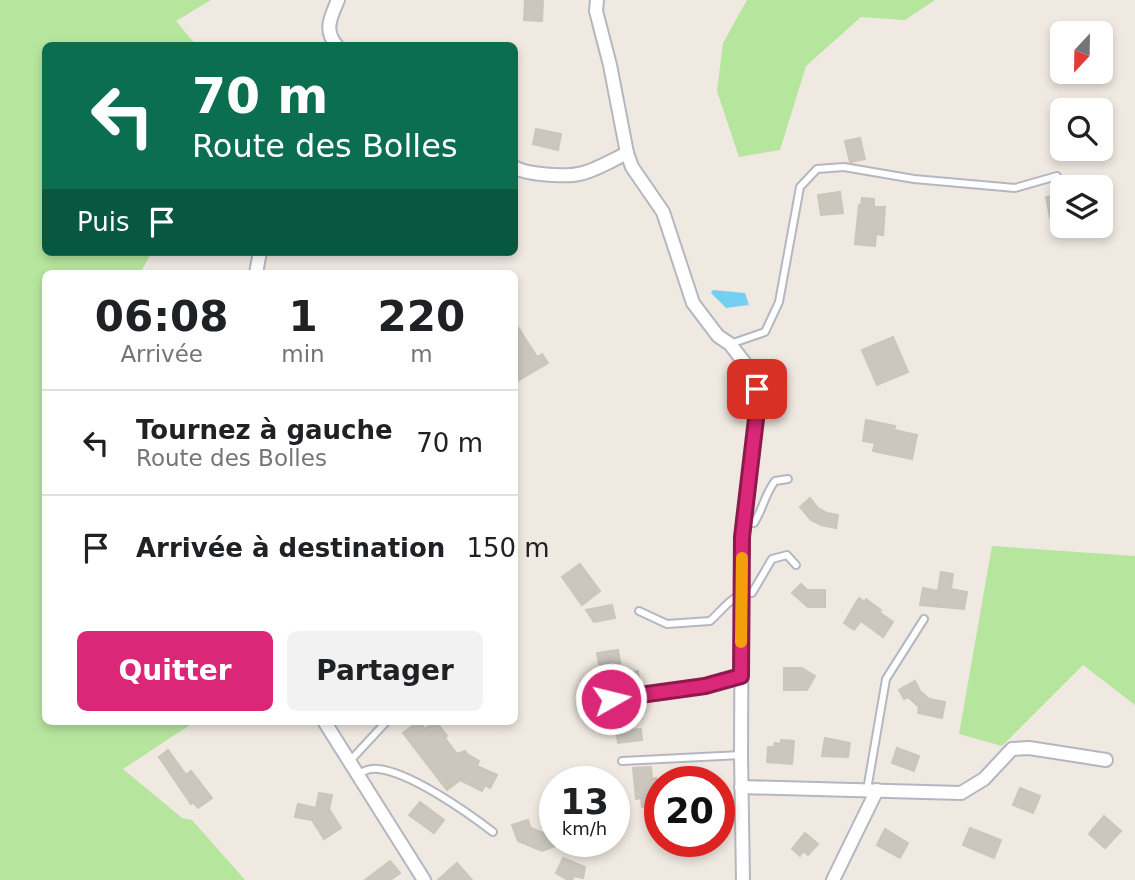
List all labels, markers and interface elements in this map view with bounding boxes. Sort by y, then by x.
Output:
north arrow [1050,21,1113,84]
map controls [1050,21,1113,238]
text: 70 m [192,68,328,125]
icon: left [77,70,168,161]
button: search [1050,98,1113,161]
text: Route des Bolles [192,127,458,165]
button: layers [1050,175,1113,238]
icon: arrive [143,203,181,241]
text: Puis [77,207,129,237]
text: 06:08 [95,292,229,341]
text: 1 [288,292,318,341]
text: 220 [378,292,465,341]
text: Arrivée [120,341,203,367]
text: min [281,341,325,367]
text: m [410,341,433,367]
pin [727,359,787,419]
icon: arrive [738,370,776,408]
text: Tournez à gauche [136,415,393,445]
icon: left [77,424,115,462]
text: 70 m [416,428,483,458]
text: Route des Bolles [136,445,327,471]
icon: arrive [77,529,115,567]
text: Arrivée à destination [136,533,445,563]
text: 150 m [466,533,550,563]
button: Quitter [77,631,273,711]
button: Partager [287,631,483,711]
position arrow [574,662,648,736]
speed limit sign: 20 [644,766,735,857]
text: 13 [560,782,609,822]
text: km/h [562,818,607,839]

